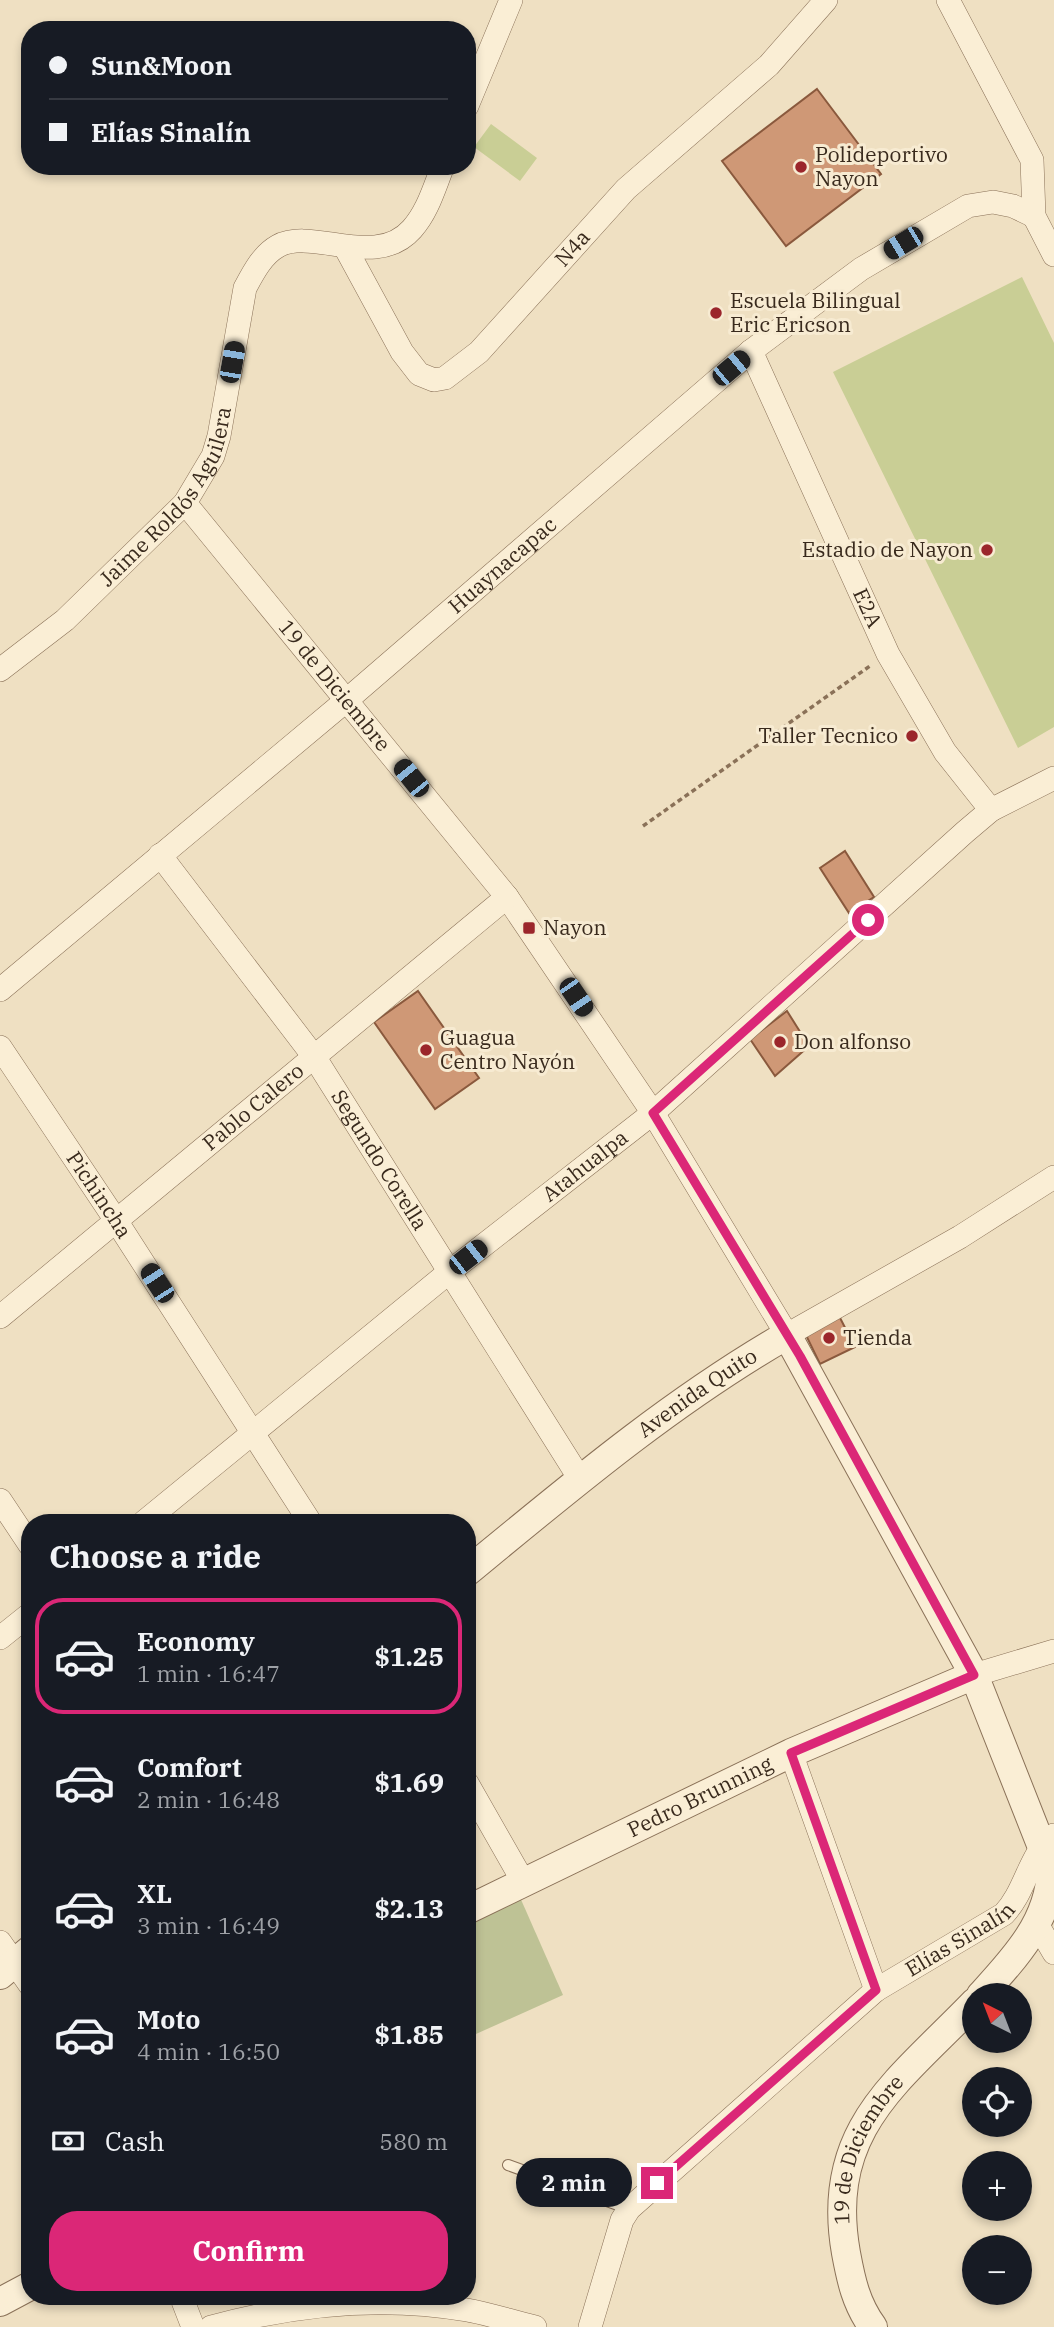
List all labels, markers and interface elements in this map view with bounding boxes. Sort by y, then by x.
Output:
text: Sun&Moon [91,48,232,82]
text: Elías Sinalín [91,115,251,149]
place label: Polideportivo Nayon [815,140,948,192]
marker: Polideportivo Nayon [793,159,809,175]
street label: N4a [548,223,596,272]
car [880,223,927,263]
place label: Escuela Bilingual Eric Ericson [730,286,901,338]
marker: Escuela Bilingual Eric Ericson [708,305,724,321]
car [219,339,246,385]
car [709,346,754,390]
street label: Jaime Roldós Aguilera [93,404,237,592]
street label: Huaynacapac [442,510,562,619]
place label: Estadio de Nayon [802,535,973,563]
marker: Estadio de Nayon [979,542,995,558]
street label: E2A [847,583,889,632]
street label: 19 de Diciembre [273,613,397,757]
place label: Taller Tecnico [758,721,898,749]
marker: Taller Tecnico [904,728,920,744]
car [390,755,433,801]
route start [852,904,884,936]
place label: Nayon [543,913,607,941]
marker: Nayon [521,920,537,936]
car [556,974,597,1020]
place label: Guagua Centro Nayón [440,1023,575,1075]
place label: Don alfonso [794,1027,911,1055]
marker: Don alfonso [772,1034,788,1050]
marker: Guagua Centro Nayón [418,1042,434,1058]
street label: Pablo Calero [196,1056,309,1156]
street label: Segundo Corella [325,1084,435,1235]
street label: Atahualpa [536,1123,633,1207]
street label: Pichincha [61,1145,139,1243]
car [445,1236,492,1278]
car [137,1260,178,1306]
place label: Tienda [843,1323,912,1351]
marker: Tienda [821,1330,837,1346]
street label: Avenida Quito [631,1341,762,1443]
text: Choose a ride [49,1535,261,1577]
text: Economy [137,1624,255,1658]
icon: car [53,1625,116,1688]
text: $1.25 [374,1639,444,1673]
text: 1 min · 16:47 [137,1658,280,1688]
street label: Pedro Brunning [622,1749,777,1843]
text: Comfort [137,1750,242,1784]
icon: car [53,1751,116,1814]
text: $1.69 [374,1765,444,1799]
text: 2 min · 16:48 [137,1784,280,1814]
text: XL [137,1876,172,1910]
icon: car [53,1877,116,1940]
text: $2.13 [374,1891,444,1925]
street label: Elías Sinalín [900,1896,1021,1983]
text: 3 min · 16:49 [137,1910,280,1940]
north arrow [962,1983,1032,2053]
map controls [962,1983,1032,2305]
text: Moto [137,2002,200,2036]
icon: car [53,2003,116,2066]
text: $1.85 [374,2017,444,2051]
text: 4 min · 16:50 [137,2036,280,2066]
button: locate [962,2067,1032,2137]
street label: 19 de Diciembre [827,2068,909,2225]
icon: cash [49,2122,87,2160]
text: Cash [105,2124,165,2158]
text: 580 m [379,2126,448,2156]
button: + [962,2151,1032,2221]
callout: 2 min [517,2158,632,2208]
text: 2 min [542,2167,606,2197]
route end [641,2167,673,2199]
button: Confirm [49,2211,448,2291]
button: − [962,2235,1032,2305]

